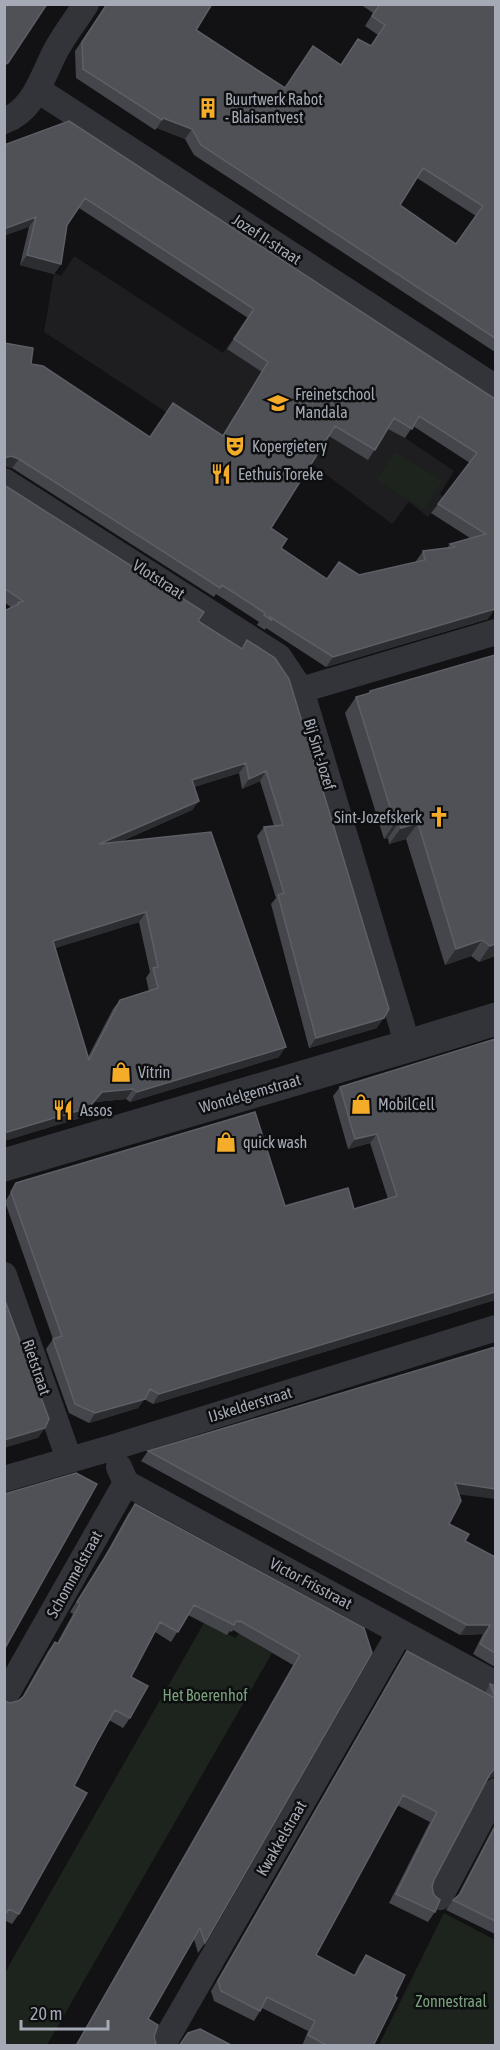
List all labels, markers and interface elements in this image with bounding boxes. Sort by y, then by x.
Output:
place label: Buurtwerk Rabot - Blaisantvest [225,90,323,126]
building icon: Buurtwerk Rabot - Blaisantvest [196,96,220,120]
street label: Jozef II-straat [229,210,305,268]
place label: Freinetschool Mandala [295,385,376,421]
school or university icon: Freinetschool Mandala [266,391,290,415]
theatre icon: Kopergietery [223,434,247,458]
place label: Kopergietery [252,437,327,456]
restaurant icon: Eethuis Toreke [209,462,233,486]
place label: Eethuis Toreke [238,465,323,483]
street label: Vlotstraat [130,556,189,603]
street label: Bij Sint-Jozef [300,716,340,793]
church icon: Sint-Jozefskerk [427,805,451,829]
place label: Sint-Jozefskerk [334,808,422,826]
shop icon: Vitrin [109,1060,133,1084]
place label: Vitrin [138,1063,170,1081]
street label: Wondelgemstraat [197,1070,303,1117]
shop icon: MobilCell [349,1092,373,1116]
place label: MobilCell [378,1095,435,1113]
restaurant icon: Assos [51,1098,75,1122]
place label: Assos [80,1101,113,1119]
shop icon: quick wash [214,1130,238,1154]
place label: quick wash [243,1133,307,1152]
street label: Rietstraat [19,1337,55,1398]
street label: IJskelderstraat [206,1383,294,1425]
street label: Schommelstraat [43,1527,105,1621]
street label: Victor Frisstraat [267,1554,356,1612]
park label: Het Boerenhof [162,1686,248,1704]
street label: Kwakkelstraat [252,1797,310,1879]
park label: Zonnestraal [415,1992,487,2010]
scale bar [21,1993,108,2031]
text: 20 m [30,2003,62,2024]

